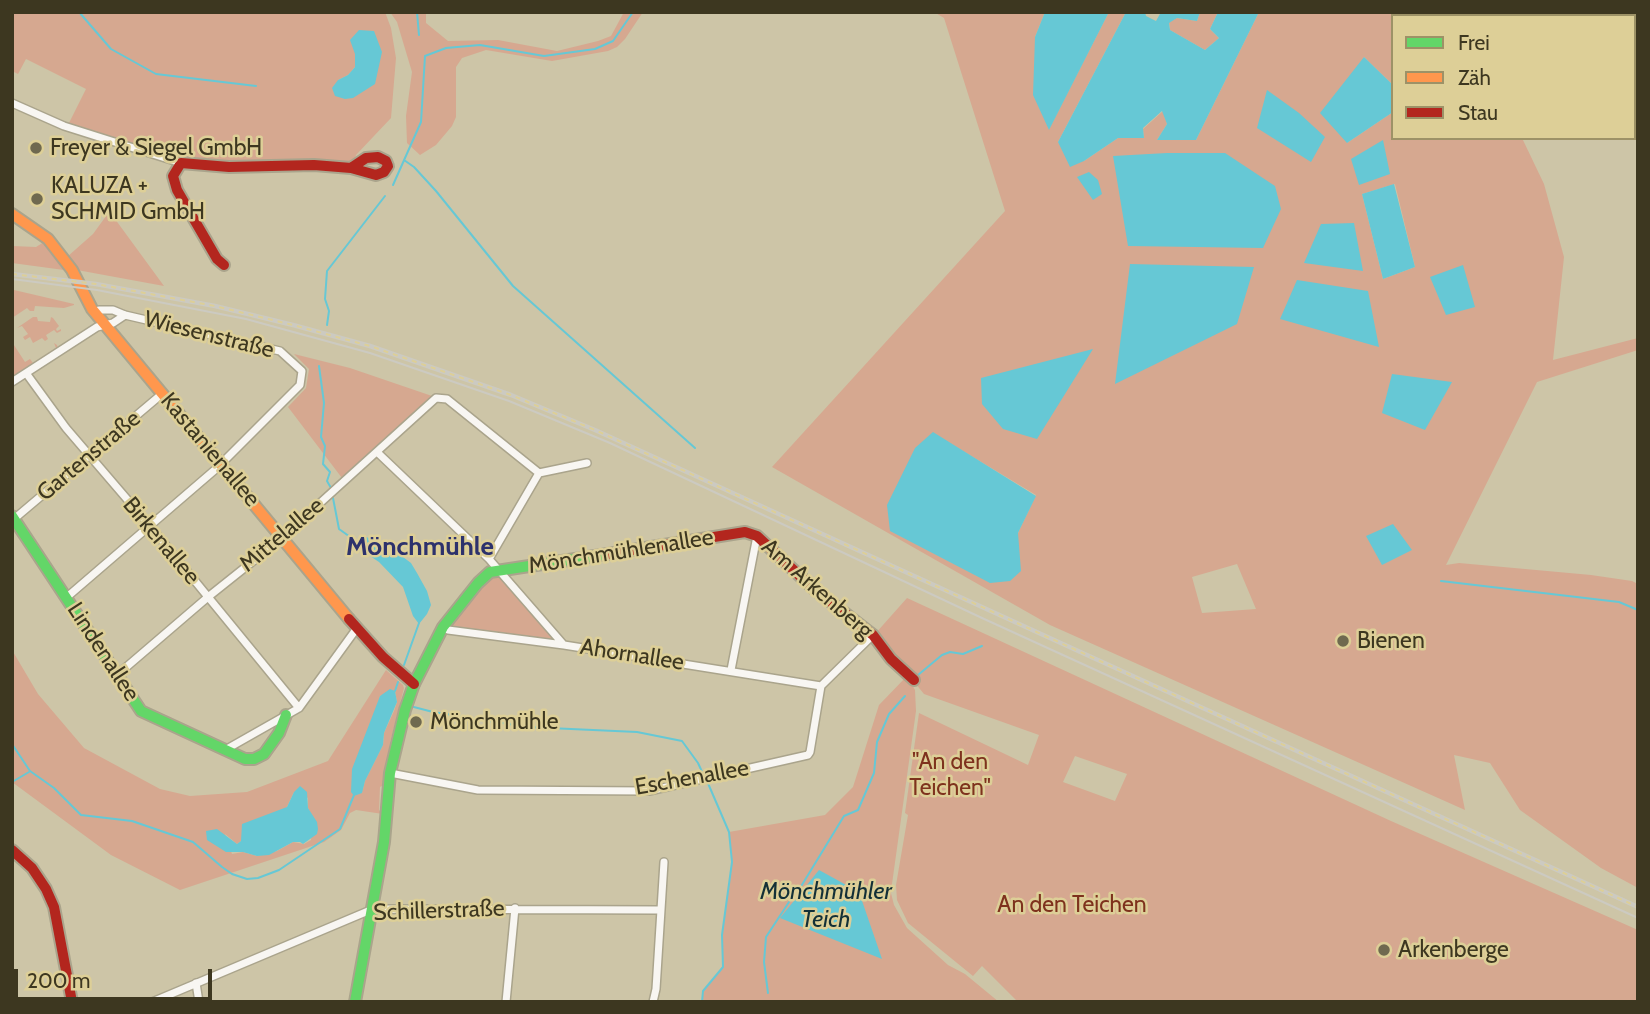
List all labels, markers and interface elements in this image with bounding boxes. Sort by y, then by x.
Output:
legend [1391,14,1636,140]
text: Frei [1458,30,1490,55]
text: Zäh [1458,65,1491,90]
text: Stau [1458,100,1498,125]
place label: Freyer & Siegel GmbH [50,134,262,162]
marker: Freyer & Siegel GmbH [28,140,44,156]
place label: KALUZA + SCHMID GmbH [51,172,205,226]
marker: KALUZA + SCHMID GmbH [29,191,45,207]
street label: Wiesenstraße [141,306,277,364]
street label: Kastanienallee [154,387,266,513]
street label: Gartenstraße [32,405,146,507]
street label: Birkenallee [117,492,205,590]
street label: Mittelallee [234,492,330,578]
street label: Mönchmühlenallee [527,524,715,580]
district label: Mönchmühle [346,531,494,563]
street label: Am Arkenberg [756,533,878,645]
street label: Lindenallee [61,598,145,706]
place label: Bienen [1357,627,1425,655]
street label: Ahornallee [578,633,686,677]
marker: Bienen [1335,633,1351,649]
place label: Mönchmühle [430,708,559,736]
marker: Mönchmühle [408,714,424,730]
park label: "An den Teichen" [909,748,991,802]
street label: Eschenallee [633,754,751,802]
water label: Mönchmühler Teich [760,878,892,934]
park label: An den Teichen [997,891,1147,919]
street label: Schillerstraße [373,895,505,927]
place label: Arkenberge [1398,936,1509,964]
marker: Arkenberge [1376,942,1392,958]
scale bar [18,954,215,998]
text: 200 m [27,968,90,993]

